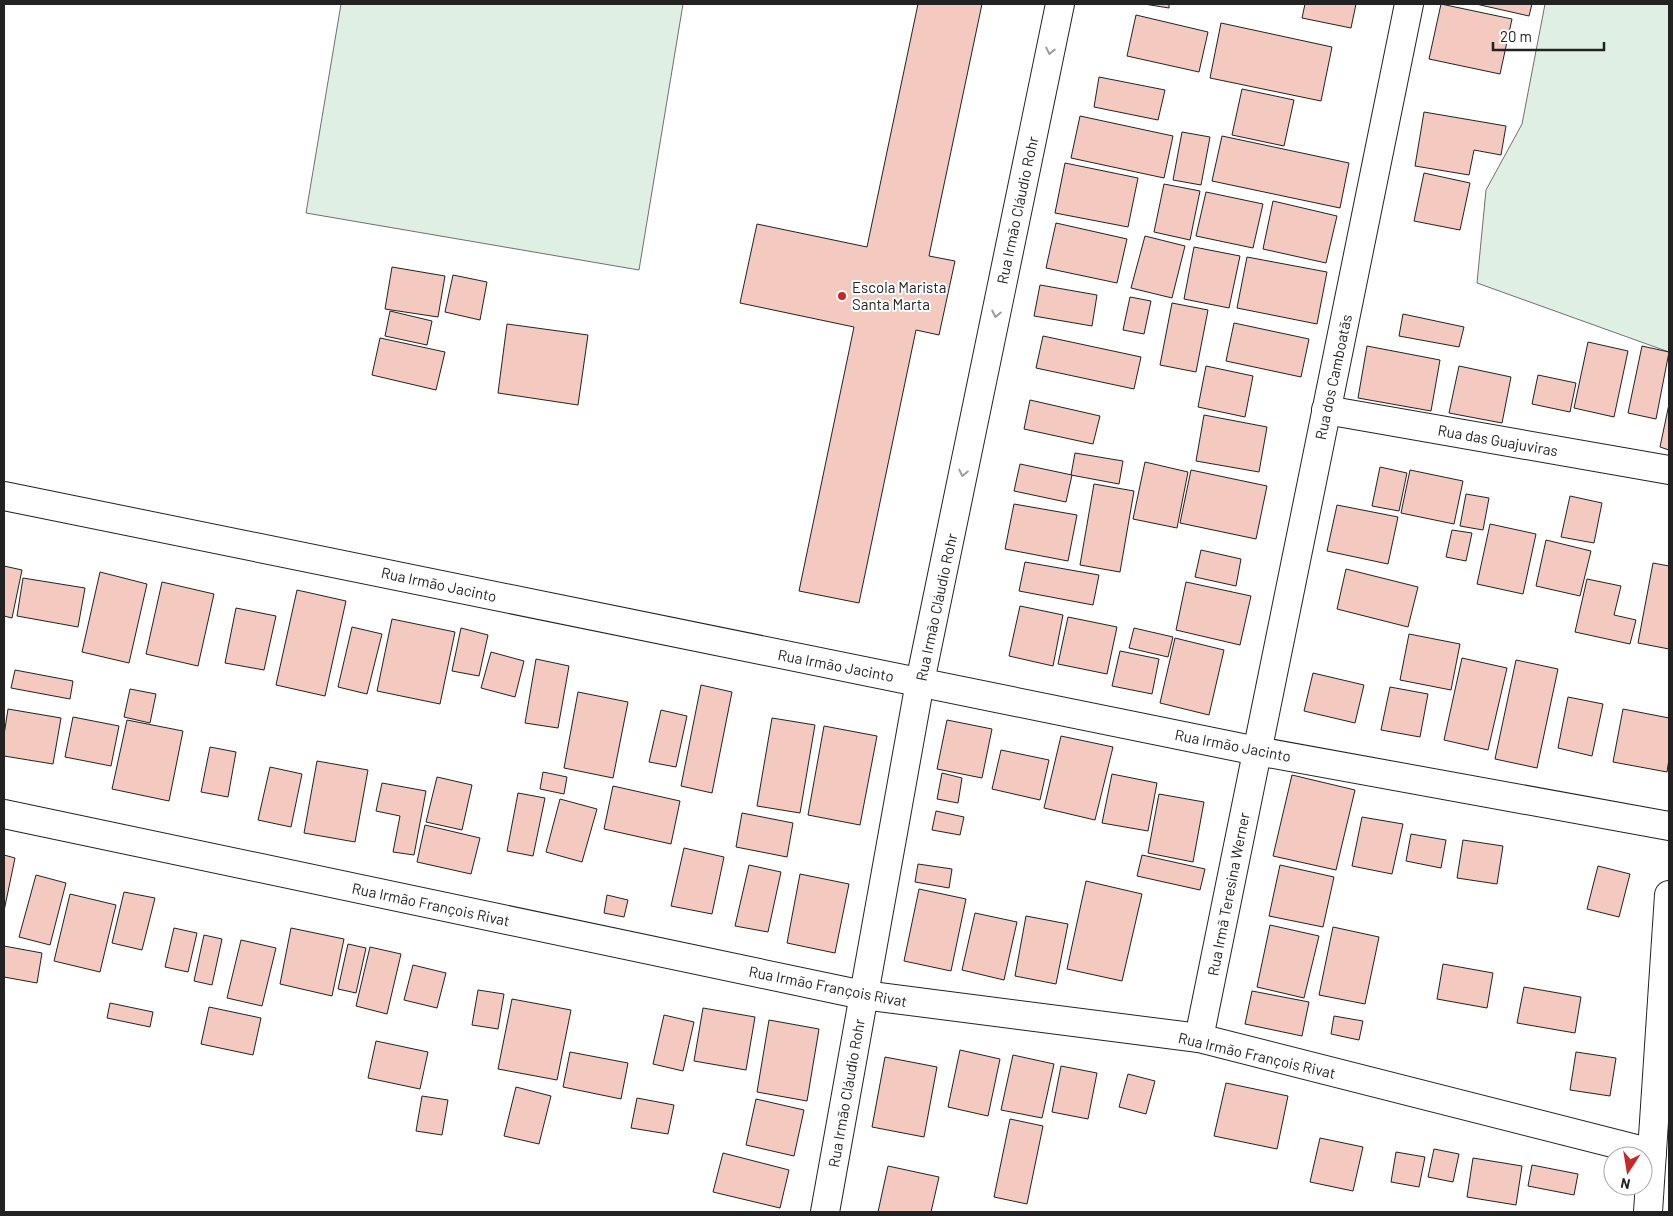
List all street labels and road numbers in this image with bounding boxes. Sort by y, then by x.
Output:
street label: Rua Irmão Cláudio Rohr [993,134,1042,286]
street label: Rua dos Camboatãs [1311,313,1355,441]
street label: Rua das Guajuviras [1436,421,1560,459]
street label: Rua Irmão Cláudio Rohr [912,531,961,683]
street label: Rua Irmão Jacinto [380,563,498,605]
street label: Rua Irmão Jacinto [776,645,896,685]
street label: Rua Irmão Jacinto [1173,725,1293,765]
street label: Rua Irmã Teresina Werner [1203,810,1253,977]
street label: Rua Irmão François Rivat [350,878,512,930]
street label: Rua Irmão François Rivat [747,962,909,1010]
street label: Rua Irmão Cláudio Rohr [824,1017,868,1169]
street label: Rua Irmão François Rivat [1177,1028,1337,1082]

